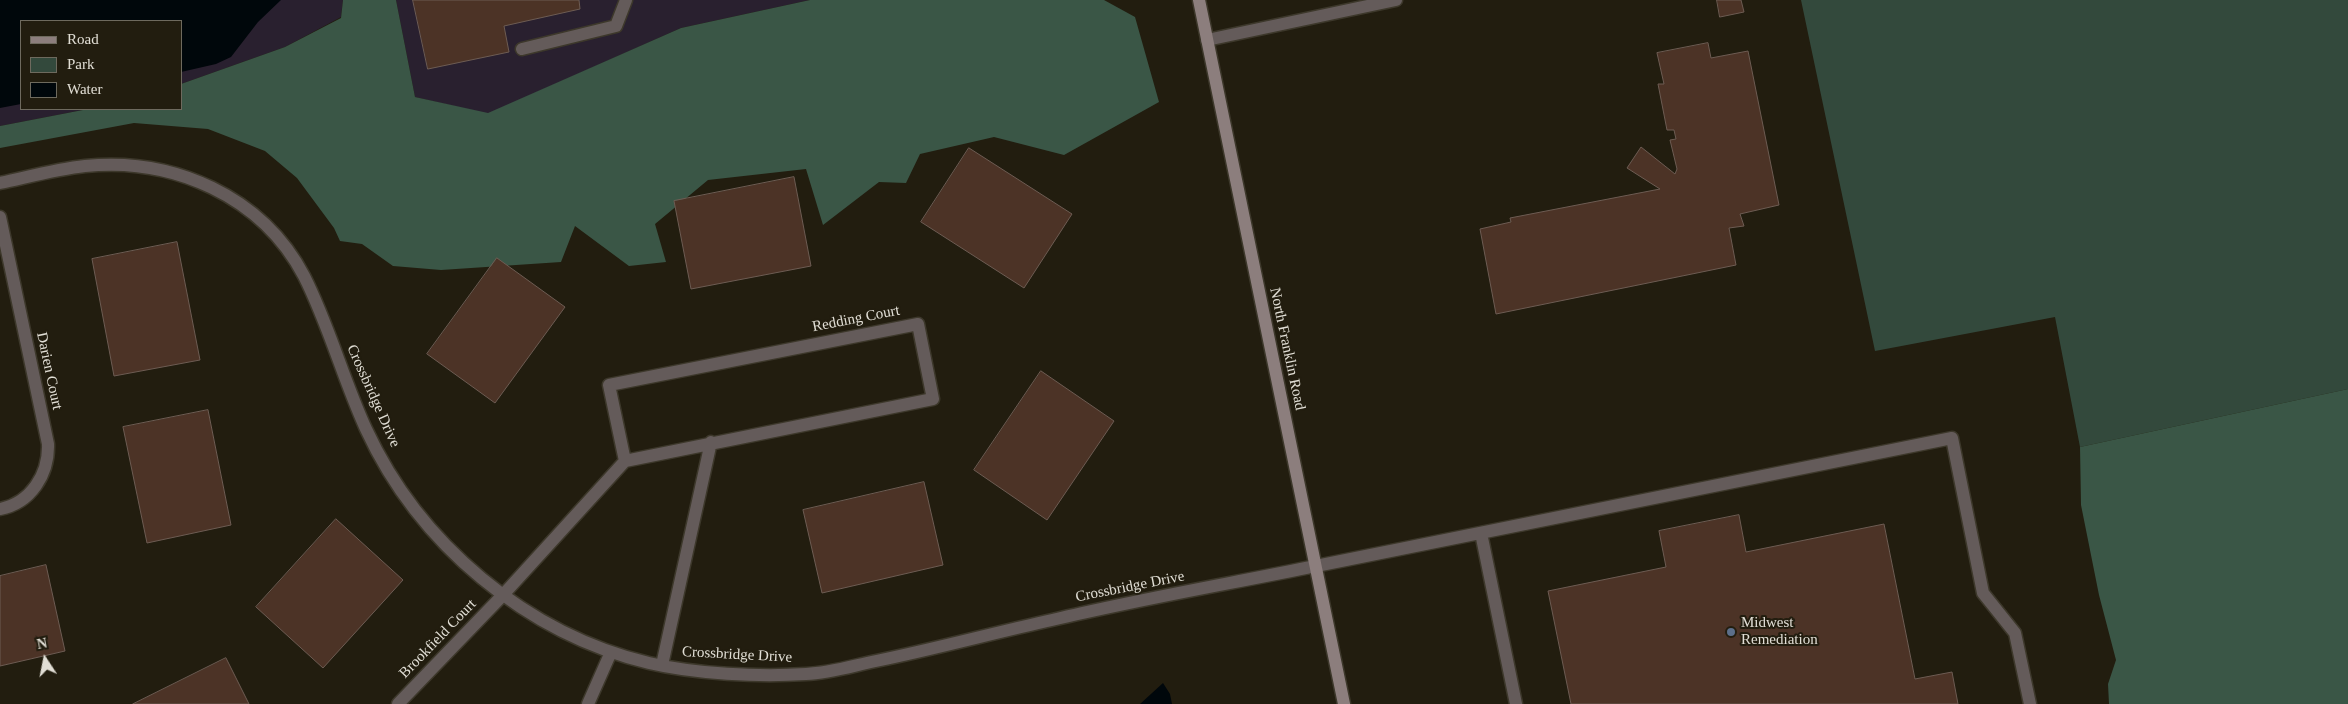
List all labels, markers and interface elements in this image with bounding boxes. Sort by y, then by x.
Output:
legend [20,20,182,110]
text: Road [67,31,99,47]
text: Park [67,56,95,72]
text: Water [67,81,102,97]
street label: North Franklin Road [1265,286,1309,412]
street label: Redding Court [811,302,901,336]
street label: Darien Court [32,331,66,411]
street label: Crossbridge Drive [342,342,404,450]
street label: Crossbridge Drive [1074,568,1186,606]
street label: Brookfield Court [396,596,480,682]
place label: Midwest Remediation [1741,614,1818,649]
marker: Midwest Remediation [1725,626,1737,638]
north arrow [20,634,70,684]
text: N [36,635,48,652]
street label: Crossbridge Drive [681,643,793,667]

